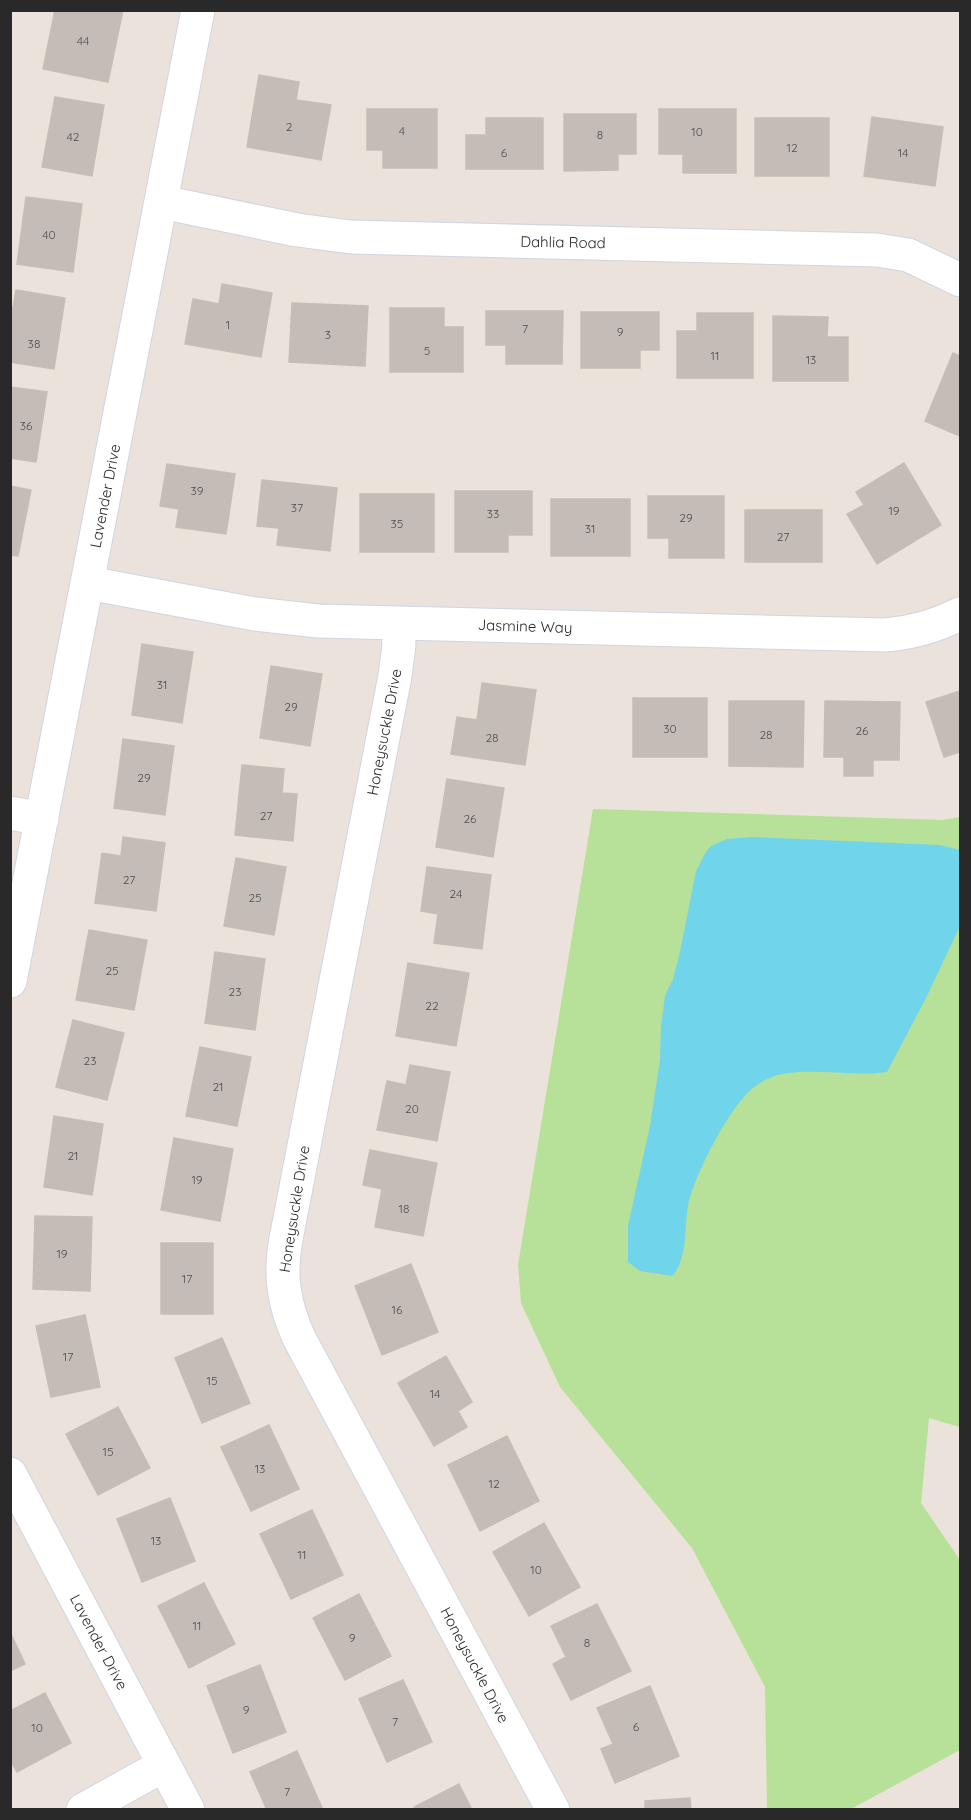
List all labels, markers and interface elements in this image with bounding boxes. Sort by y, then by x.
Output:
house number: 44 [77,33,89,48]
house number: 2 [286,119,293,134]
house number: 4 [399,123,405,138]
house number: 10 [691,124,703,139]
house number: 8 [597,127,603,142]
house number: 42 [67,129,80,144]
house number: 12 [786,140,798,155]
house number: 6 [501,145,508,160]
house number: 14 [898,145,908,160]
house number: 40 [42,227,56,242]
street label: Dahlia Road [520,232,606,252]
house number: 1 [226,317,230,332]
house number: 7 [522,321,528,336]
house number: 9 [617,324,624,339]
house number: 3 [325,327,331,342]
house number: 38 [28,336,40,351]
house number: 5 [424,343,430,358]
house number: 11 [711,348,719,363]
house number: 13 [806,352,816,367]
house number: 36 [20,418,33,433]
street label: Lavender Drive [86,442,124,550]
house number: 39 [191,483,204,498]
house number: 37 [291,500,303,515]
house number: 19 [888,503,900,518]
house number: 33 [487,506,499,521]
house number: 29 [679,510,693,525]
house number: 35 [391,516,403,531]
house number: 31 [585,521,595,536]
house number: 27 [777,529,789,544]
street label: Jasmine Way [477,615,573,637]
street label: Honeysuckle Drive [362,667,406,797]
house number: 31 [157,677,167,692]
house number: 29 [284,699,298,714]
house number: 30 [663,721,677,736]
house number: 26 [855,723,869,738]
house number: 28 [759,727,773,742]
house number: 28 [485,730,499,745]
house number: 29 [137,770,151,785]
house number: 27 [260,808,272,823]
house number: 26 [463,811,477,826]
house number: 27 [123,872,135,887]
house number: 24 [450,886,462,901]
house number: 25 [248,890,262,905]
house number: 25 [105,963,119,978]
house number: 23 [229,984,241,999]
house number: 22 [425,998,439,1013]
house number: 23 [84,1053,96,1068]
house number: 21 [212,1079,224,1094]
house number: 20 [405,1101,419,1116]
street label: Honeysuckle Drive [275,1144,313,1274]
house number: 21 [67,1148,79,1163]
house number: 19 [191,1172,203,1187]
house number: 18 [399,1201,409,1216]
house number: 19 [56,1246,68,1261]
house number: 17 [182,1271,192,1286]
house number: 16 [392,1302,403,1317]
house number: 17 [63,1349,73,1364]
house number: 15 [207,1373,217,1388]
house number: 14 [430,1386,440,1401]
house number: 15 [103,1444,113,1459]
house number: 13 [255,1461,265,1476]
house number: 12 [488,1476,500,1491]
house number: 13 [151,1533,161,1548]
house number: 11 [298,1547,306,1562]
house number: 10 [530,1562,542,1577]
street label: Lavender Drive [66,1591,132,1693]
street label: Honeysuckle Drive [436,1604,514,1726]
house number: 11 [193,1618,201,1633]
house number: 9 [349,1630,356,1645]
house number: 8 [584,1635,590,1650]
house number: 9 [243,1702,250,1717]
house number: 7 [392,1714,398,1729]
house number: 6 [633,1719,640,1734]
house number: 10 [31,1720,43,1735]
house number: 7 [284,1784,290,1799]

